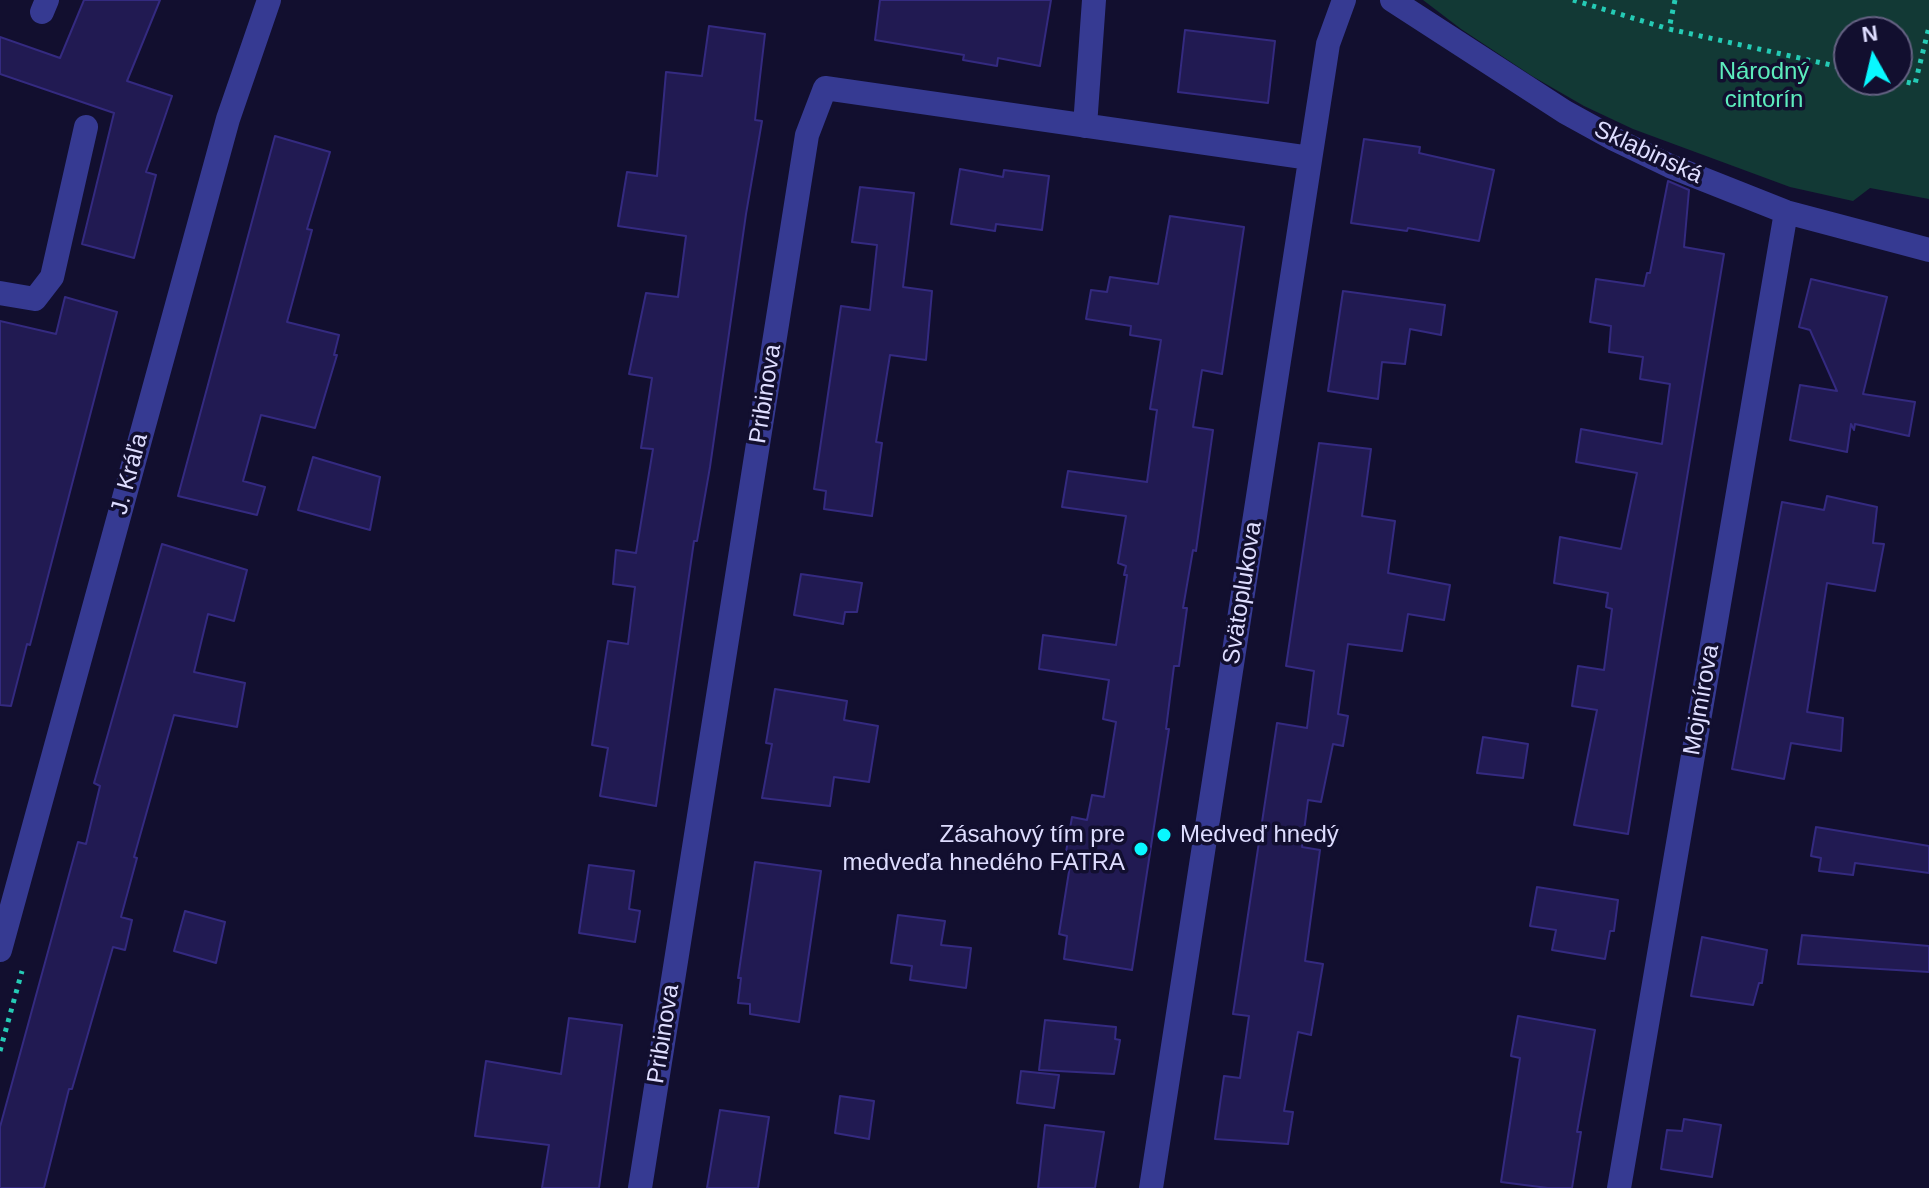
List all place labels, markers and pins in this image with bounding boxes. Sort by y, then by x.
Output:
place label: Zásahový tím pre medveďa hnedého FATRA [843,821,1125,877]
place label: Medveď hnedý [1180,821,1339,849]
marker: Medveď hnedý [1155,826,1173,844]
marker: Zásahový tím pre medveďa hnedého FATRA [1132,840,1150,858]

